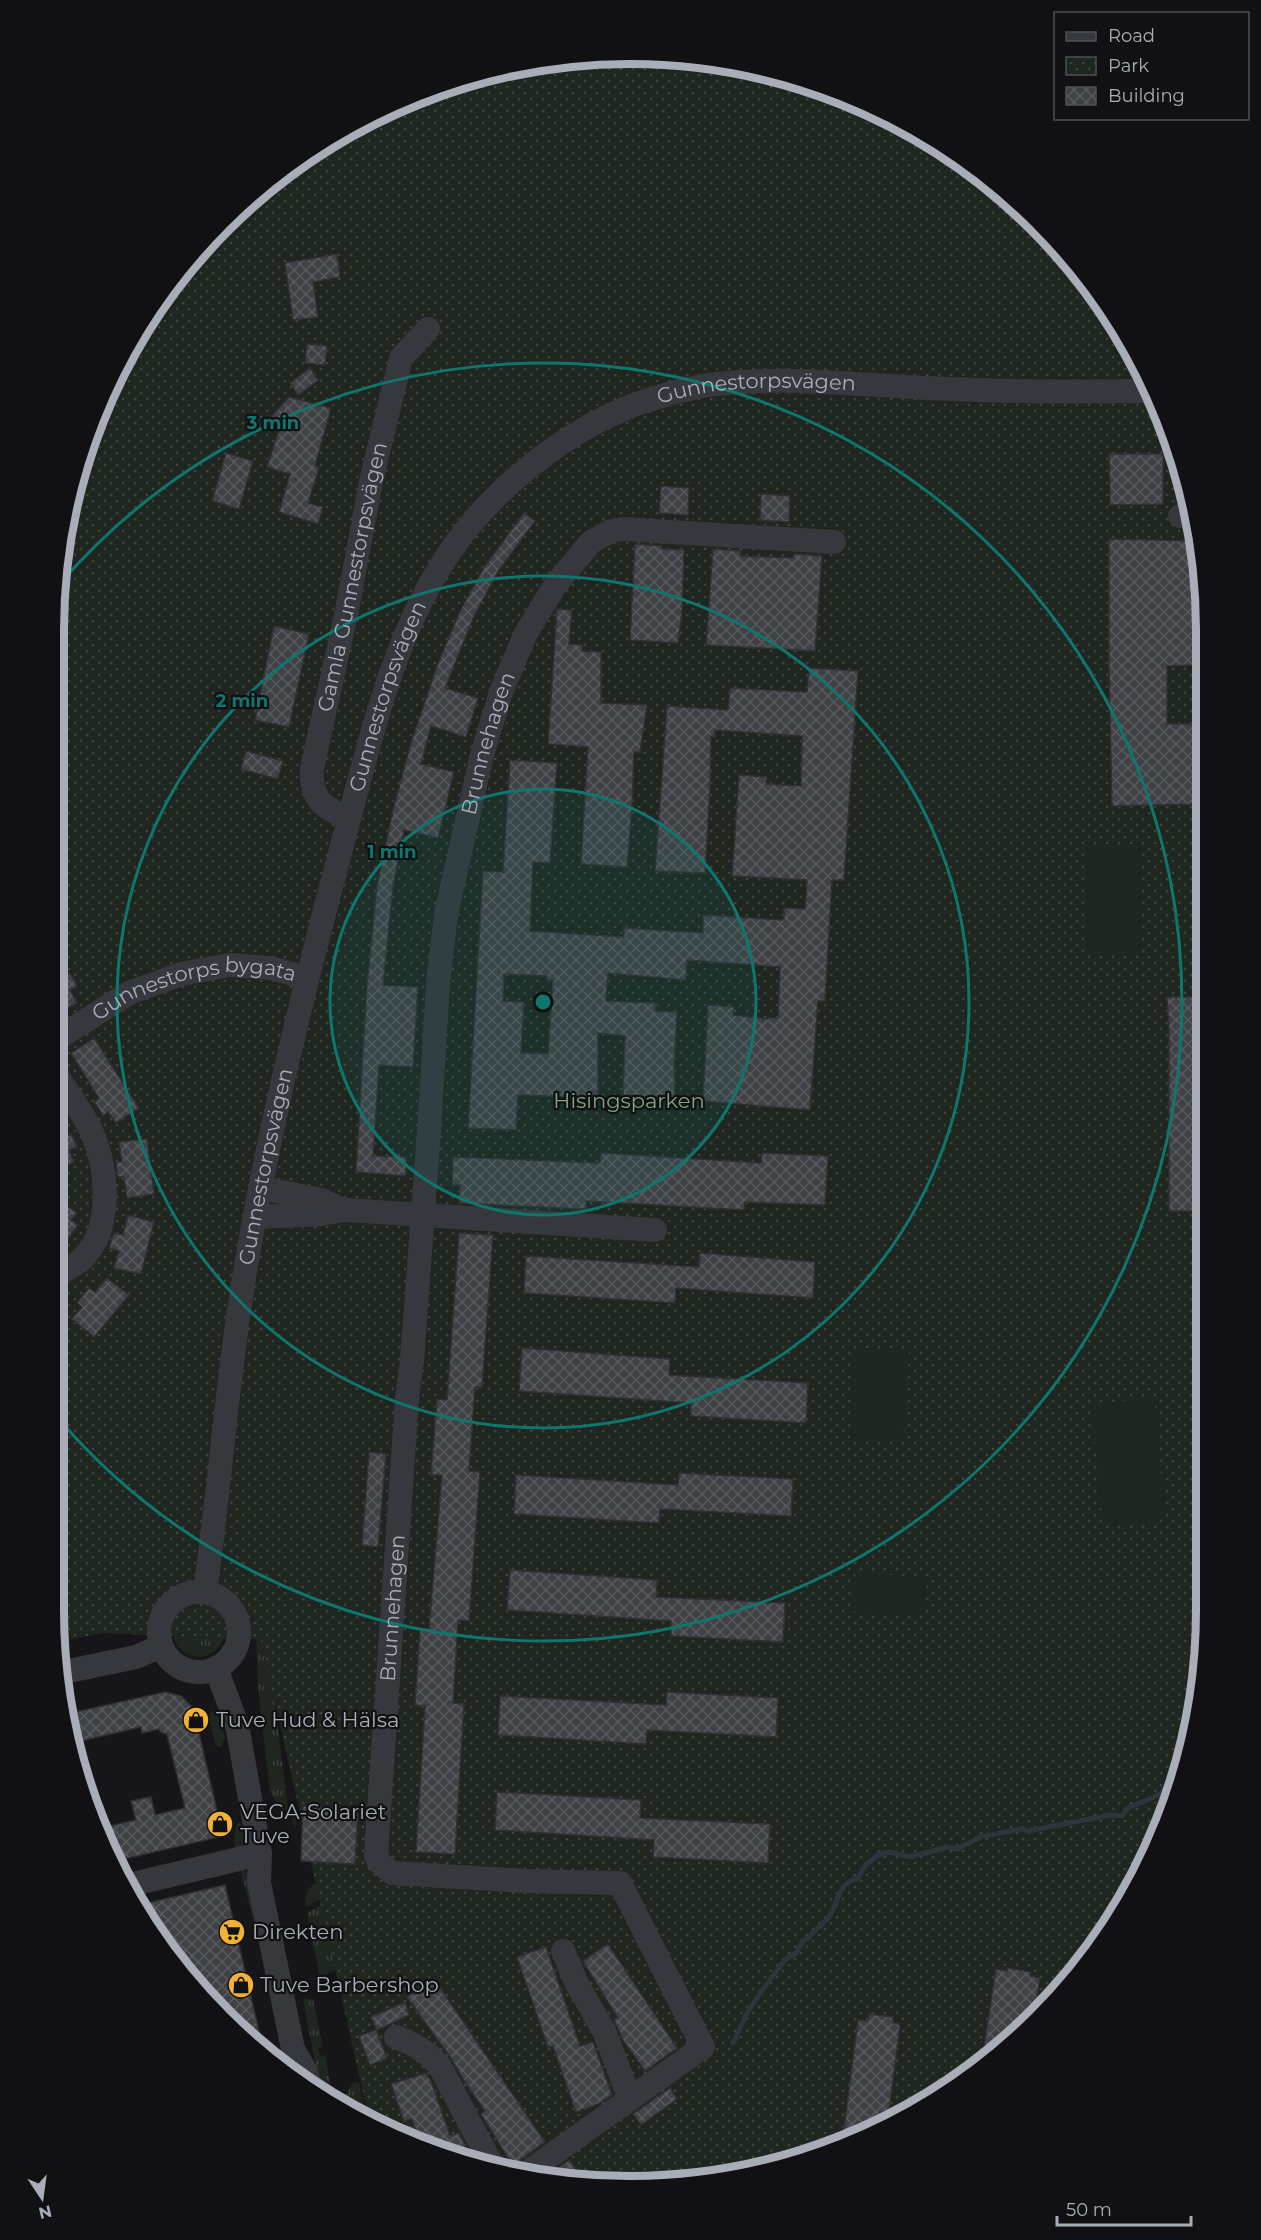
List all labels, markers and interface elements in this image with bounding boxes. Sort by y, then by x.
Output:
legend [1054,12,1249,120]
text: Road [1108,25,1155,47]
text: Park [1108,55,1149,77]
text: Building [1108,85,1185,107]
street label: Gunnestorpsvägen [654,368,857,409]
text: 3 min [246,412,299,434]
street label: Gamla Gunnestorpsvägen [312,441,394,715]
street label: Gunnestorpsvägen [346,598,434,796]
street label: Brunnehagen [456,668,520,817]
text: 2 min [216,690,268,712]
text: 1 min [368,841,416,863]
street label: Gunnestorps bygata [87,952,299,1025]
centre of rings [533,992,553,1012]
street label: Gunnestorpsvägen [233,1066,298,1267]
park label: Hisingsparken [553,1088,705,1113]
street label: Brunnehagen [375,1534,410,1682]
shop icon: Tuve Hud & Hälsa [181,1705,211,1735]
place label: Tuve Hud & Hälsa [216,1707,399,1732]
place label: VEGA-Solariet Tuve [240,1799,386,1848]
shop icon: VEGA-Solariet Tuve [205,1809,235,1839]
supermarket icon: Direkten [217,1917,247,1947]
place label: Direkten [252,1919,343,1944]
shop icon: Tuve Barbershop [226,1970,256,2000]
place label: Tuve Barbershop [260,1972,439,1997]
north arrow [12,2168,72,2228]
scale bar [1057,2189,1190,2227]
text: 50 m [1066,2199,1112,2221]
text: N [37,2201,54,2223]

